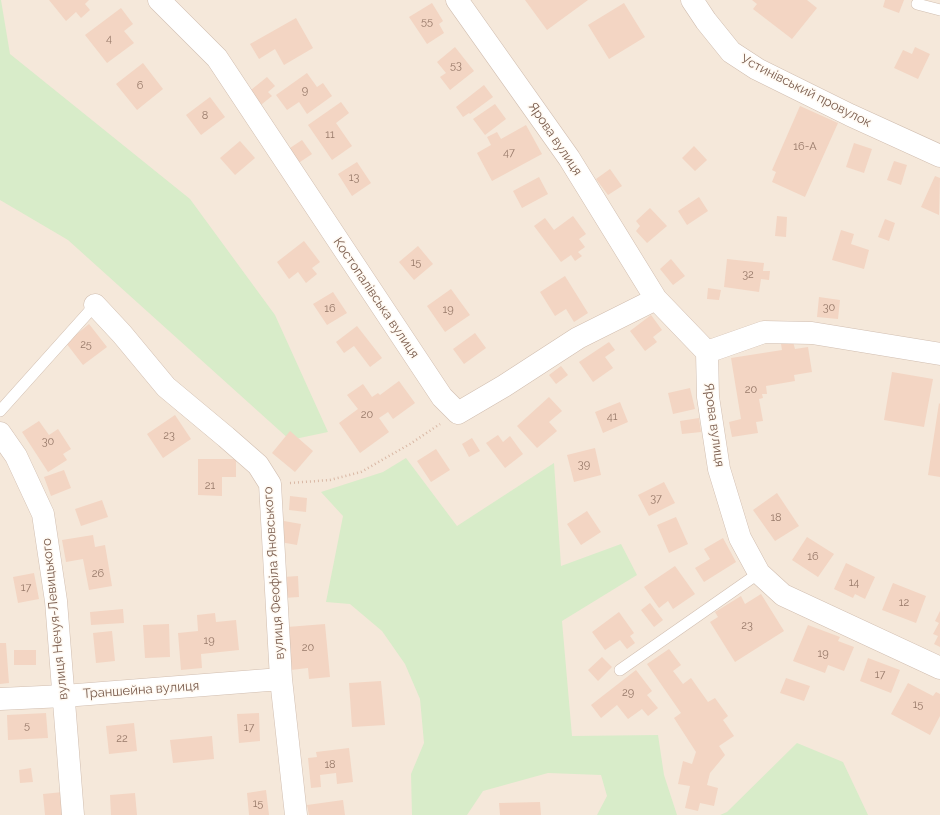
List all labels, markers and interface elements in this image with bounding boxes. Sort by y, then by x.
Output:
house number: 55 [421,15,433,29]
house number: 4 [106,32,112,46]
street label: Устинівський провулок [738,51,874,131]
house number: 53 [450,59,462,73]
house number: 6 [137,79,143,93]
house number: 9 [302,84,308,98]
street label: Ярова вулиця [525,99,585,179]
house number: 8 [202,109,208,123]
house number: 11 [325,128,335,142]
house number: 16-А [793,140,817,154]
house number: 47 [503,146,515,160]
house number: 13 [349,171,359,185]
street label: Костопалівська вулиця [330,235,422,361]
house number: 15 [411,256,421,270]
house number: 32 [742,268,754,282]
house number: 30 [823,301,835,315]
house number: 16 [324,302,336,316]
house number: 19 [442,303,454,317]
house number: 25 [80,338,92,352]
street label: Ярова вулиця [700,382,728,468]
house number: 20 [745,383,757,397]
house number: 20 [361,408,373,422]
house number: 41 [607,410,617,424]
house number: 23 [163,429,175,443]
house number: 30 [42,435,54,449]
house number: 39 [578,458,590,472]
house number: 21 [205,479,215,493]
street label: вулиця Феофіла Яновського [260,486,288,660]
house number: 37 [650,492,662,506]
house number: 18 [770,511,782,525]
street label: вулиця Нечуя-Левицького [39,537,71,701]
house number: 16 [807,550,819,564]
house number: 26 [92,567,104,581]
house number: 14 [849,576,859,590]
house number: 17 [21,581,31,595]
house number: 12 [899,596,909,610]
house number: 23 [741,619,753,633]
house number: 19 [203,634,215,648]
house number: 20 [302,641,314,655]
house number: 19 [817,647,829,661]
house number: 17 [875,668,885,682]
street label: Траншейна вулиця [82,678,200,702]
house number: 29 [622,686,634,700]
house number: 15 [913,698,923,712]
house number: 5 [24,719,30,733]
house number: 17 [244,721,254,735]
house number: 22 [116,732,128,746]
house number: 18 [324,758,336,772]
house number: 15 [253,797,263,811]

